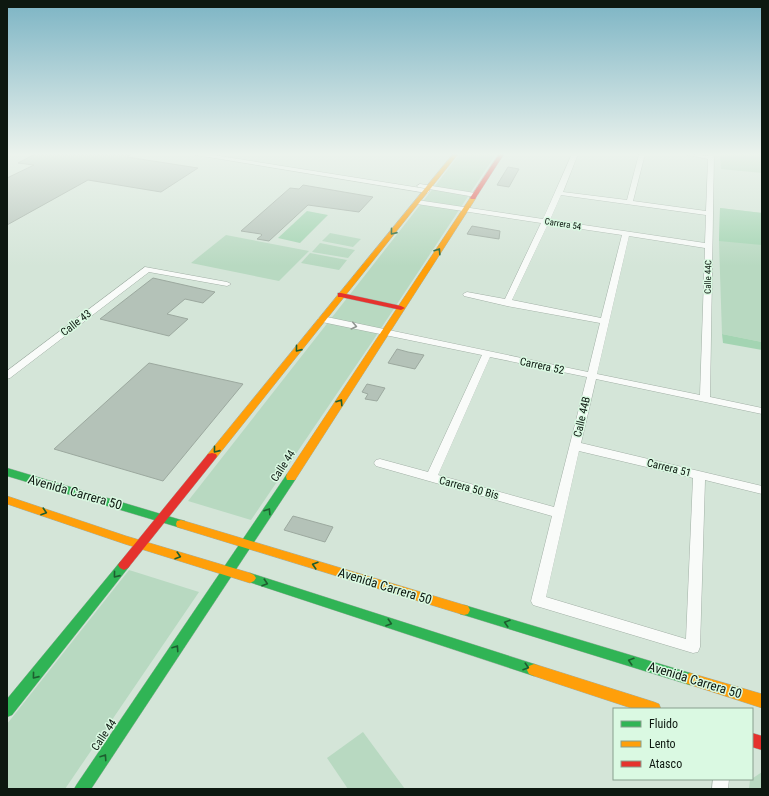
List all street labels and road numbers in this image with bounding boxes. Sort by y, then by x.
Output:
street label: Carrera 54 [544,216,583,232]
street label: Calle 44C [703,260,713,294]
street label: Calle 43 [58,307,94,339]
street label: Carrera 52 [519,355,565,377]
street label: Calle 44B [571,396,593,438]
street label: Calle 44 [268,447,298,484]
street label: Carrera 51 [646,456,692,480]
street label: Avenida Carrera 50 [26,471,124,513]
street label: Carrera 50 Bis [438,474,500,502]
street label: Avenida Carrera 50 [336,565,434,607]
street label: Avenida Carrera 50 [646,659,744,701]
street label: Calle 44 [89,716,120,753]

